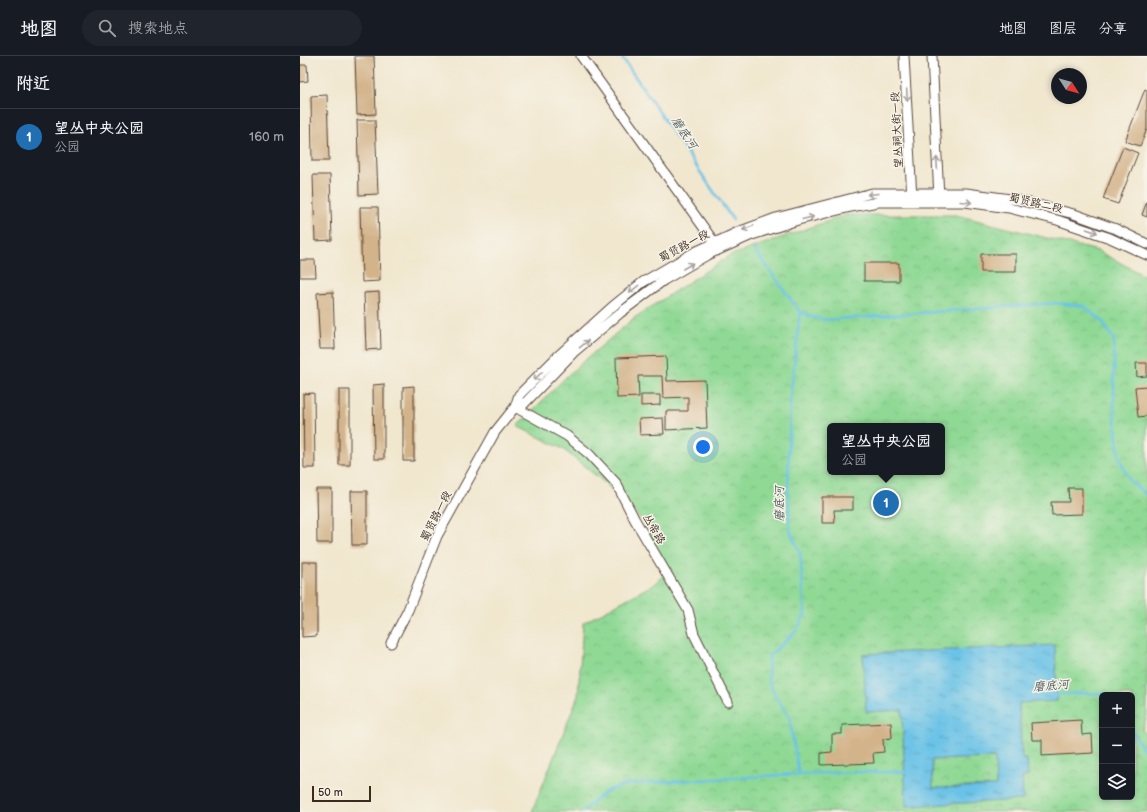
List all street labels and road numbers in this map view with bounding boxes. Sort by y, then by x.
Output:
street label: 望丛祠大街一段 [888,91,906,169]
street label: 蜀贤路二段 [1008,190,1064,216]
street label: 蜀贤路一段 [657,227,711,265]
street label: 蜀贤路一段 [418,489,454,543]
street label: 丛帝路 [640,511,668,547]

